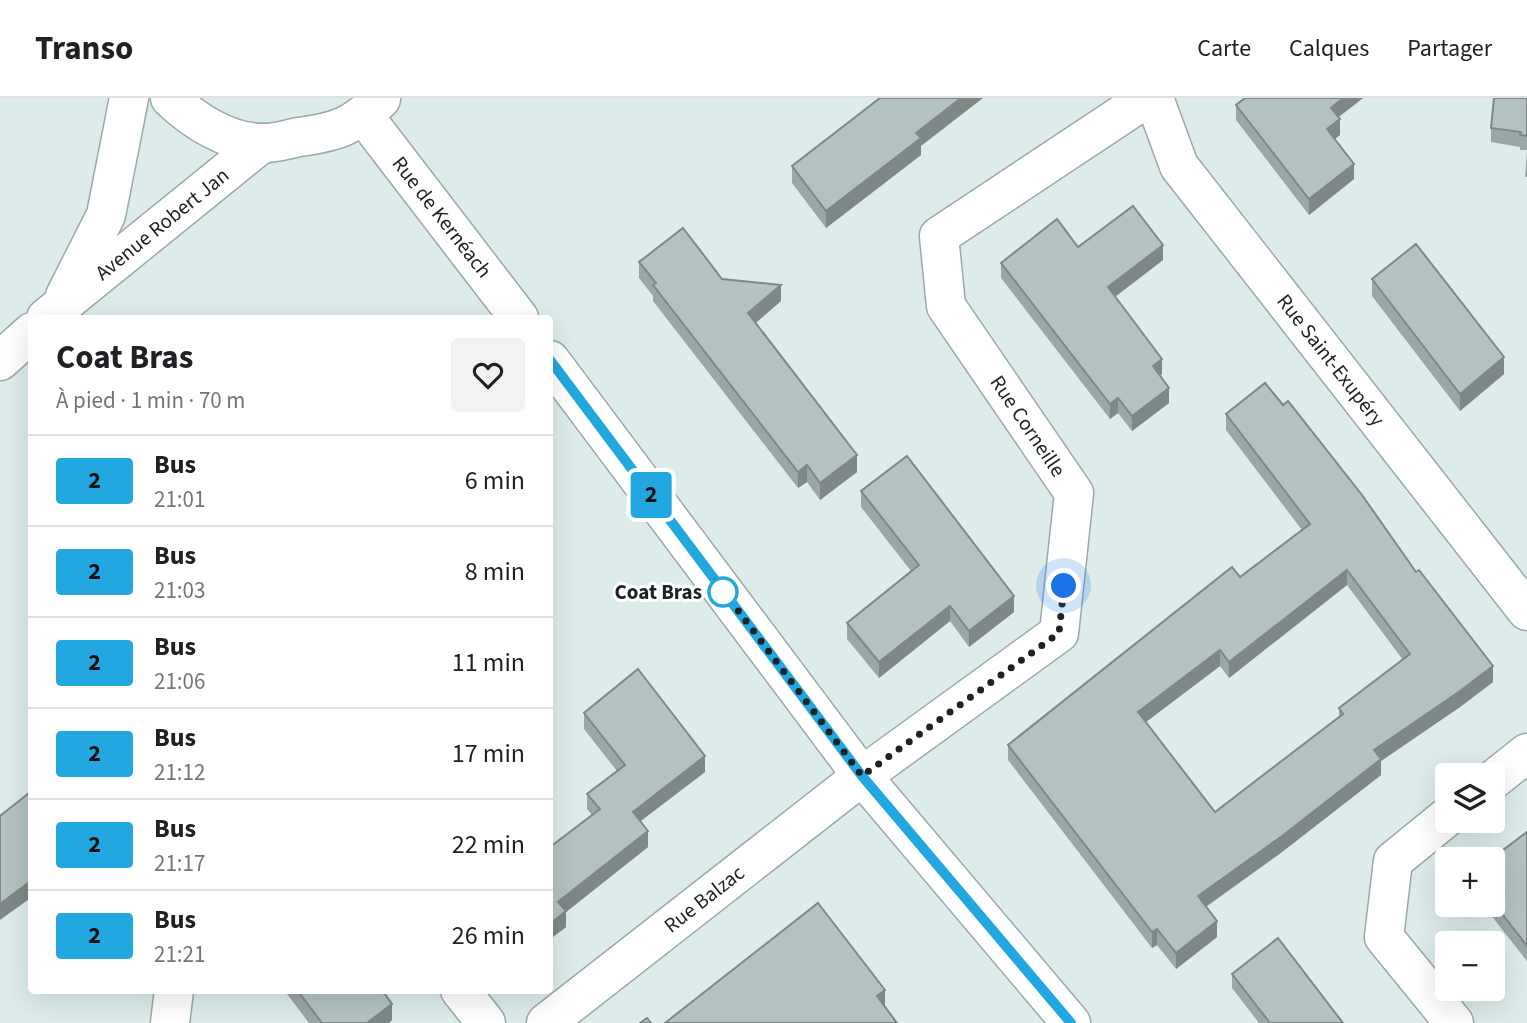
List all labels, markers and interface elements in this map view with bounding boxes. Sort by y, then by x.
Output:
text: Transo [35,25,133,72]
text: Carte [1197,31,1251,66]
text: Calques [1289,31,1369,66]
text: Partager [1407,31,1492,66]
street label: Rue de Kernéach [385,150,499,284]
street label: Avenue Robert Jan [89,160,235,288]
street label: Rue Saint-Exupéry [1270,288,1392,433]
text: Coat Bras [56,334,193,381]
button: heart [451,338,525,412]
street label: Rue Corneille [983,369,1073,483]
text: À pied · 1 min · 70 m [56,384,245,417]
text: Bus [154,446,196,483]
text: 6 min [465,462,525,499]
text: 2 [88,463,101,498]
line badge: 2 [628,472,674,518]
text: 2 [645,477,657,512]
text: 21:01 [154,483,205,516]
text: Bus [154,537,196,574]
text: 8 min [465,553,525,590]
text: 2 [88,554,101,589]
your location [1046,568,1081,603]
text: 21:03 [154,574,205,607]
place label: Coat Bras [615,577,702,607]
marker: Coat Bras [708,577,738,607]
text: Bus [154,628,196,665]
text: 11 min [452,644,525,681]
text: 2 [88,645,101,680]
text: 21:06 [154,665,205,698]
text: Bus [154,719,196,756]
text: 17 min [452,735,525,772]
text: 2 [88,736,101,771]
text: 21:12 [154,756,205,789]
map controls [1435,763,1505,1001]
button: layers [1435,763,1505,833]
text: Bus [154,810,196,847]
text: 22 min [452,826,525,863]
text: 2 [88,827,101,862]
text: 21:17 [154,847,205,880]
button: + [1435,847,1505,917]
street label: Rue Balzac [657,858,751,940]
text: Bus [154,901,196,938]
text: 26 min [452,917,525,954]
text: 2 [88,918,101,953]
button: − [1435,931,1505,1001]
text: 21:21 [154,938,205,971]

